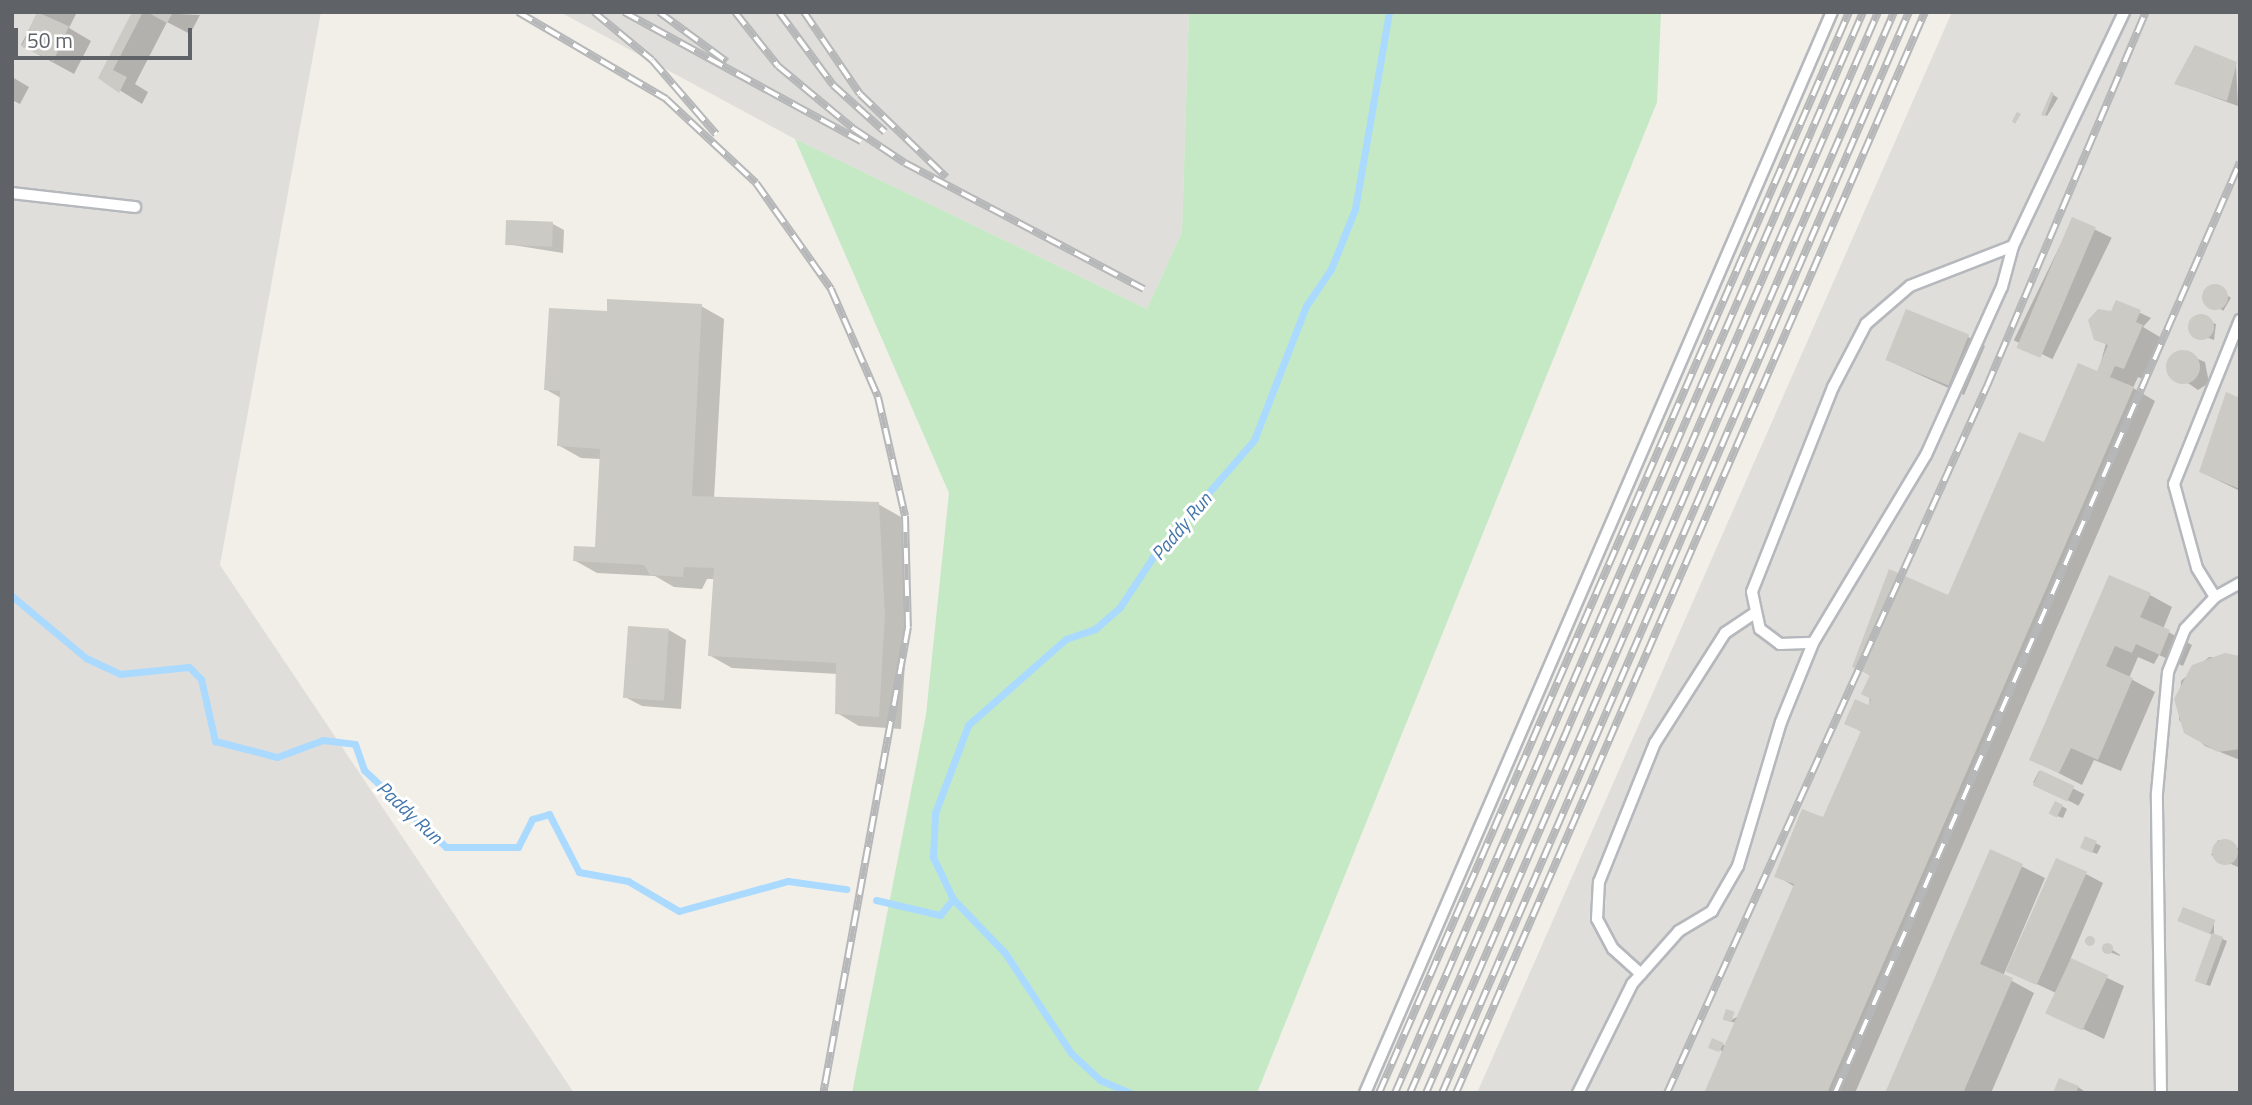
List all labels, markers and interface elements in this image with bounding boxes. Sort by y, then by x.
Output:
scale bar [18,14,196,58]
text: 50 m [27,24,73,56]
water label: Paddy Run [1146,488,1216,564]
water label: Paddy Run [372,776,448,848]

